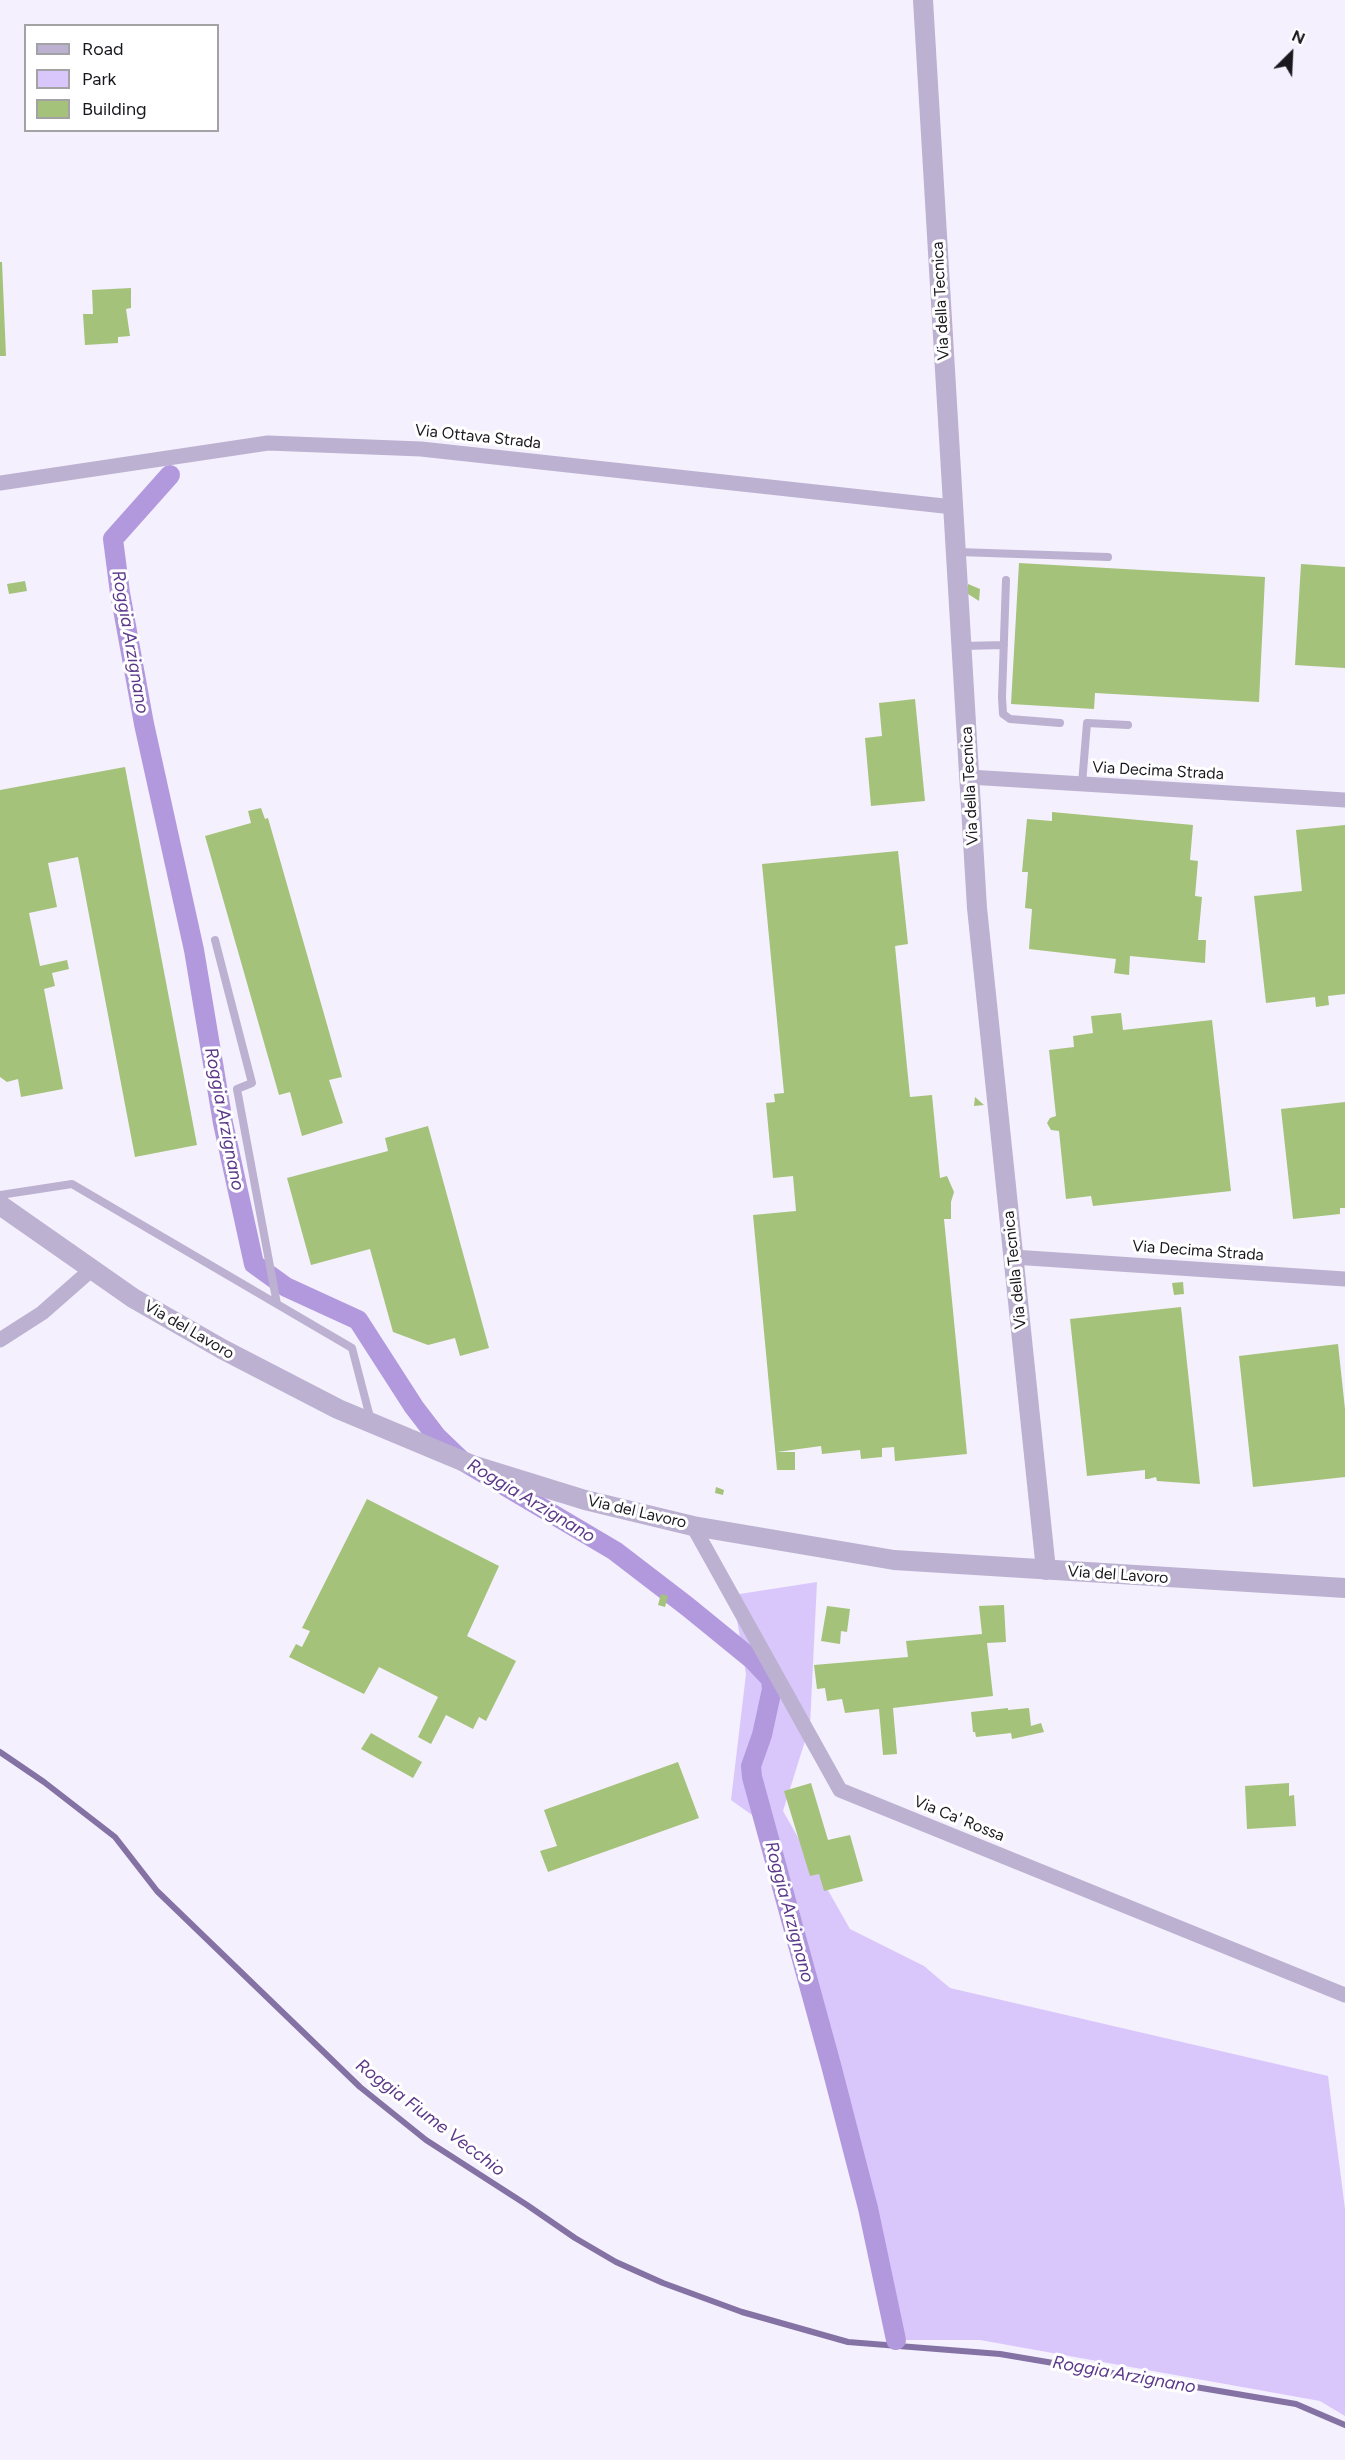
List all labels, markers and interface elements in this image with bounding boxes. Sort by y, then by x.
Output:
legend [24,24,219,132]
north arrow [1261,24,1321,84]
text: N [1289,26,1308,48]
text: Road [82,38,123,60]
text: Park [82,68,116,90]
text: Building [82,98,147,120]
street label: Via della Tecnica [928,241,954,361]
street label: Via Ottava Strada [414,421,542,453]
water label: Roggia Arzignano [107,569,153,715]
street label: Via della Tecnica [957,726,983,846]
street label: Via Decima Strada [1092,758,1224,784]
water label: Roggia Arzignano [200,1046,248,1192]
street label: Via della Tecnica [999,1210,1031,1330]
street label: Via Decima Strada [1132,1237,1264,1265]
street label: Via del Lavoro [140,1296,238,1364]
water label: Roggia Arzignano [463,1454,599,1548]
street label: Via del Lavoro [586,1491,688,1533]
street label: Via del Lavoro [1067,1562,1169,1588]
street label: Via Ca' Rossa [911,1792,1007,1846]
water label: Roggia Arzignano [760,1839,818,1985]
water label: Roggia Fiume Vecchio [351,2055,509,2181]
water label: Roggia Arzignano [1051,2352,1197,2398]

